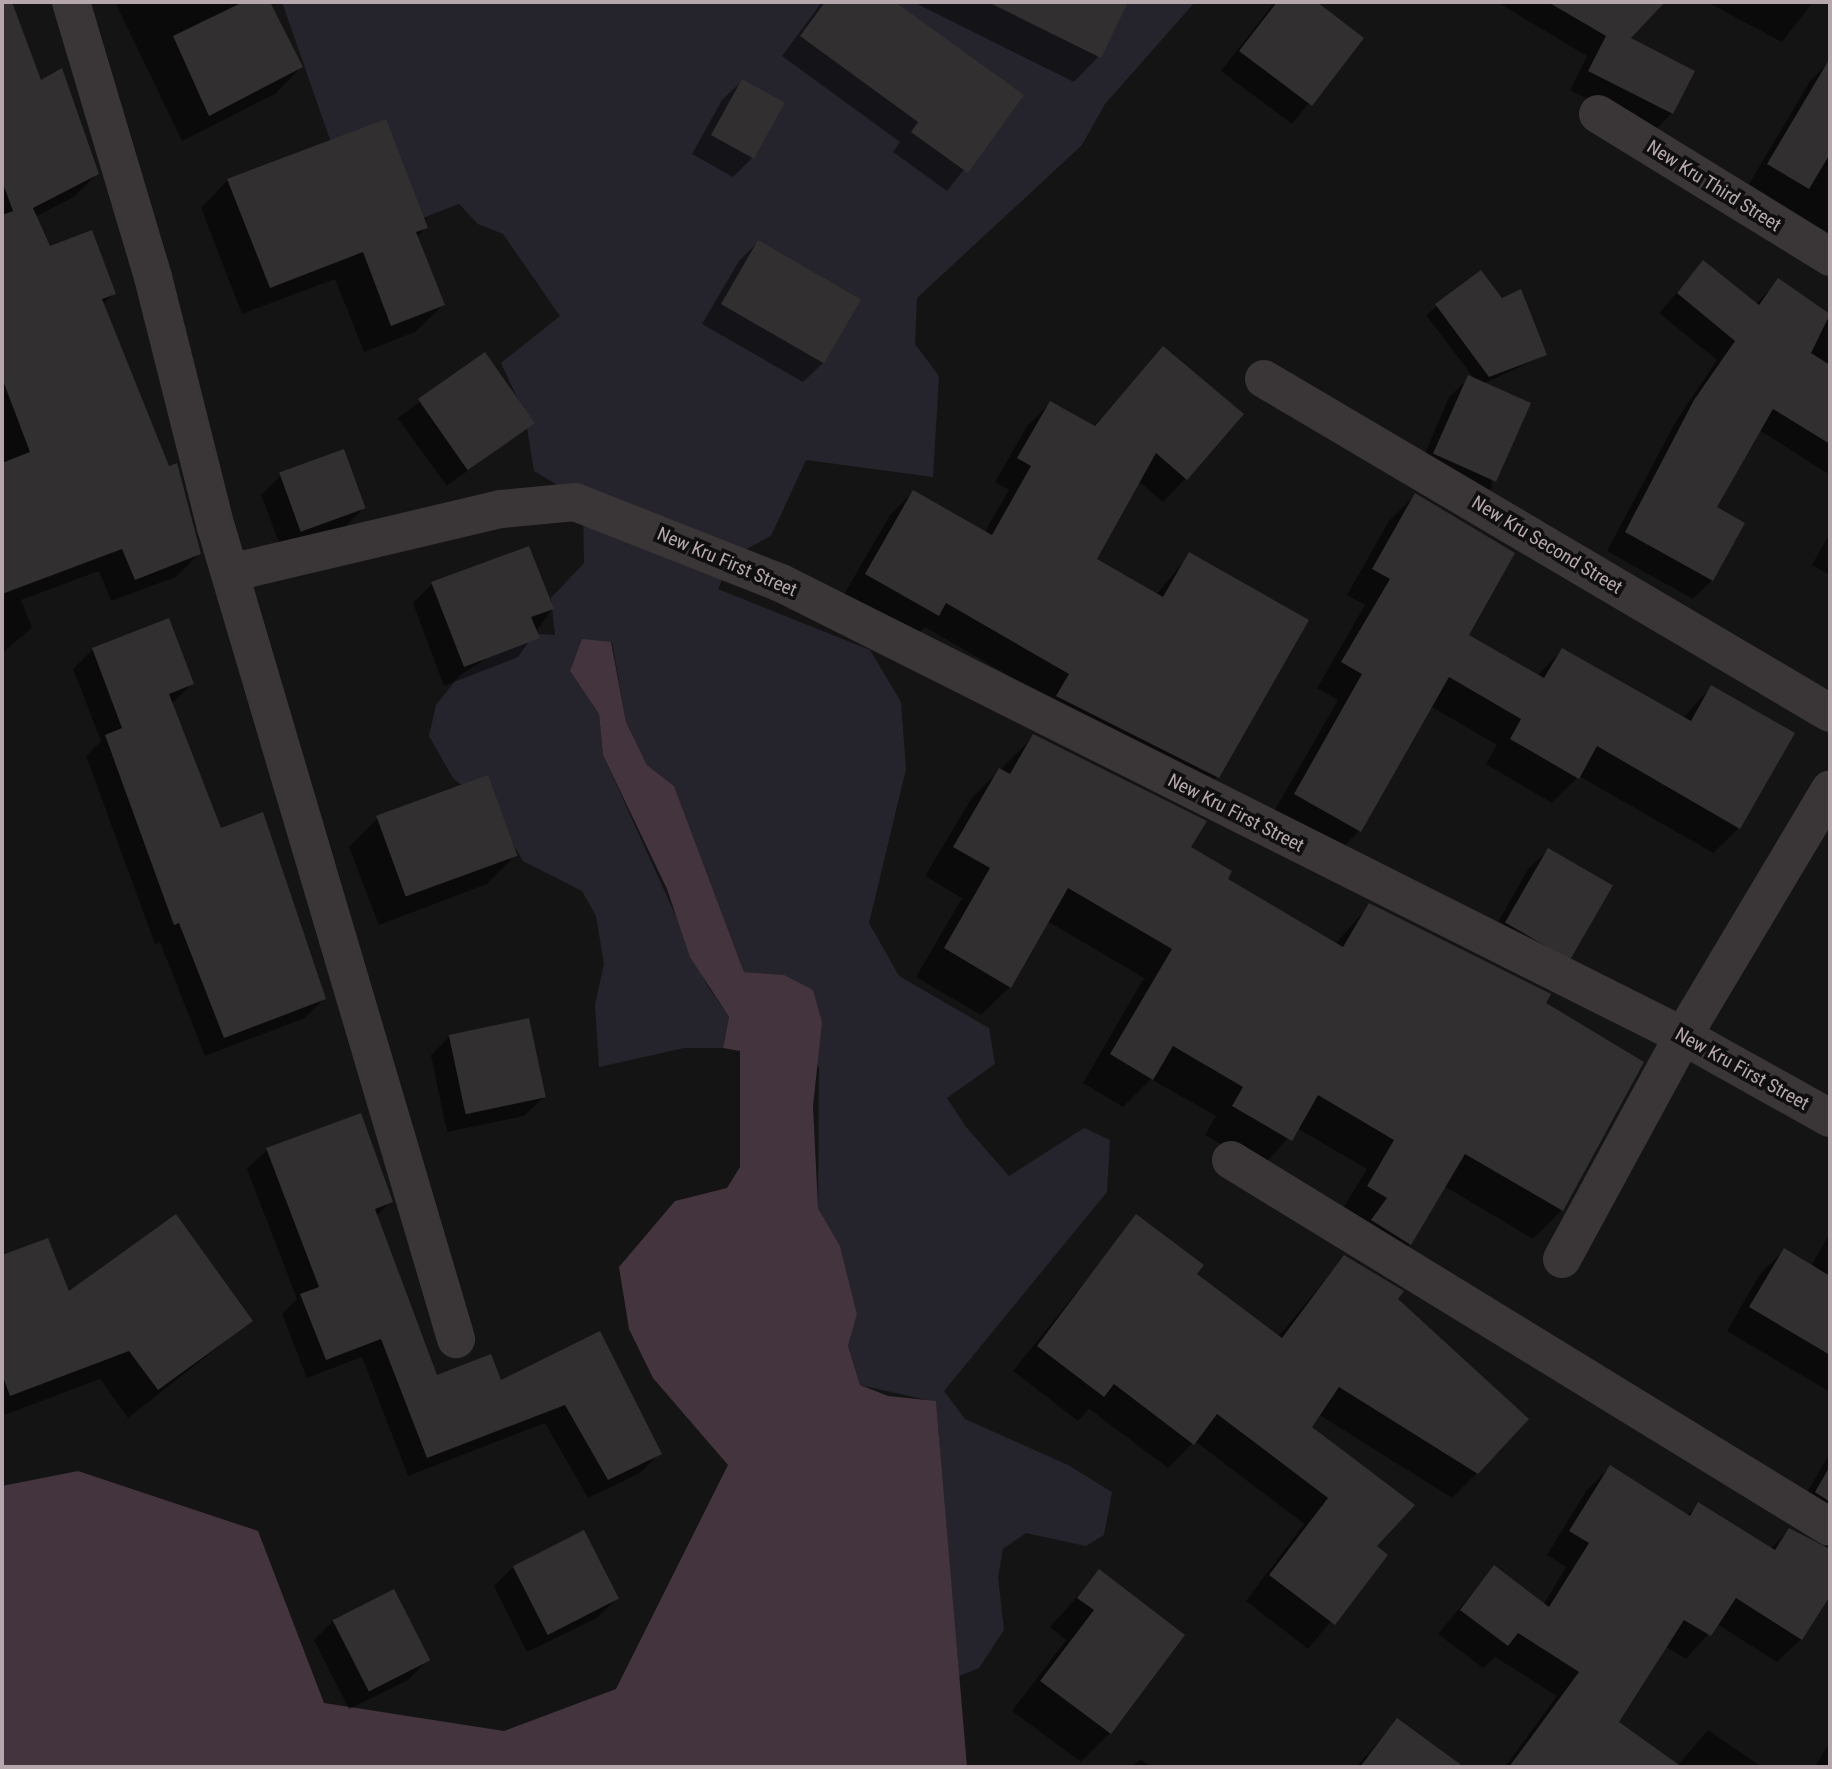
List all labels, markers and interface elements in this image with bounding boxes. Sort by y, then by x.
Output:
street label: New Kru Third Street [1642,135,1786,237]
street label: New Kru Second Street [1468,491,1626,599]
street label: New Kru First Street [654,522,800,602]
street label: New Kru First Street [1164,769,1308,857]
street label: New Kru First Street [1671,1023,1813,1115]

